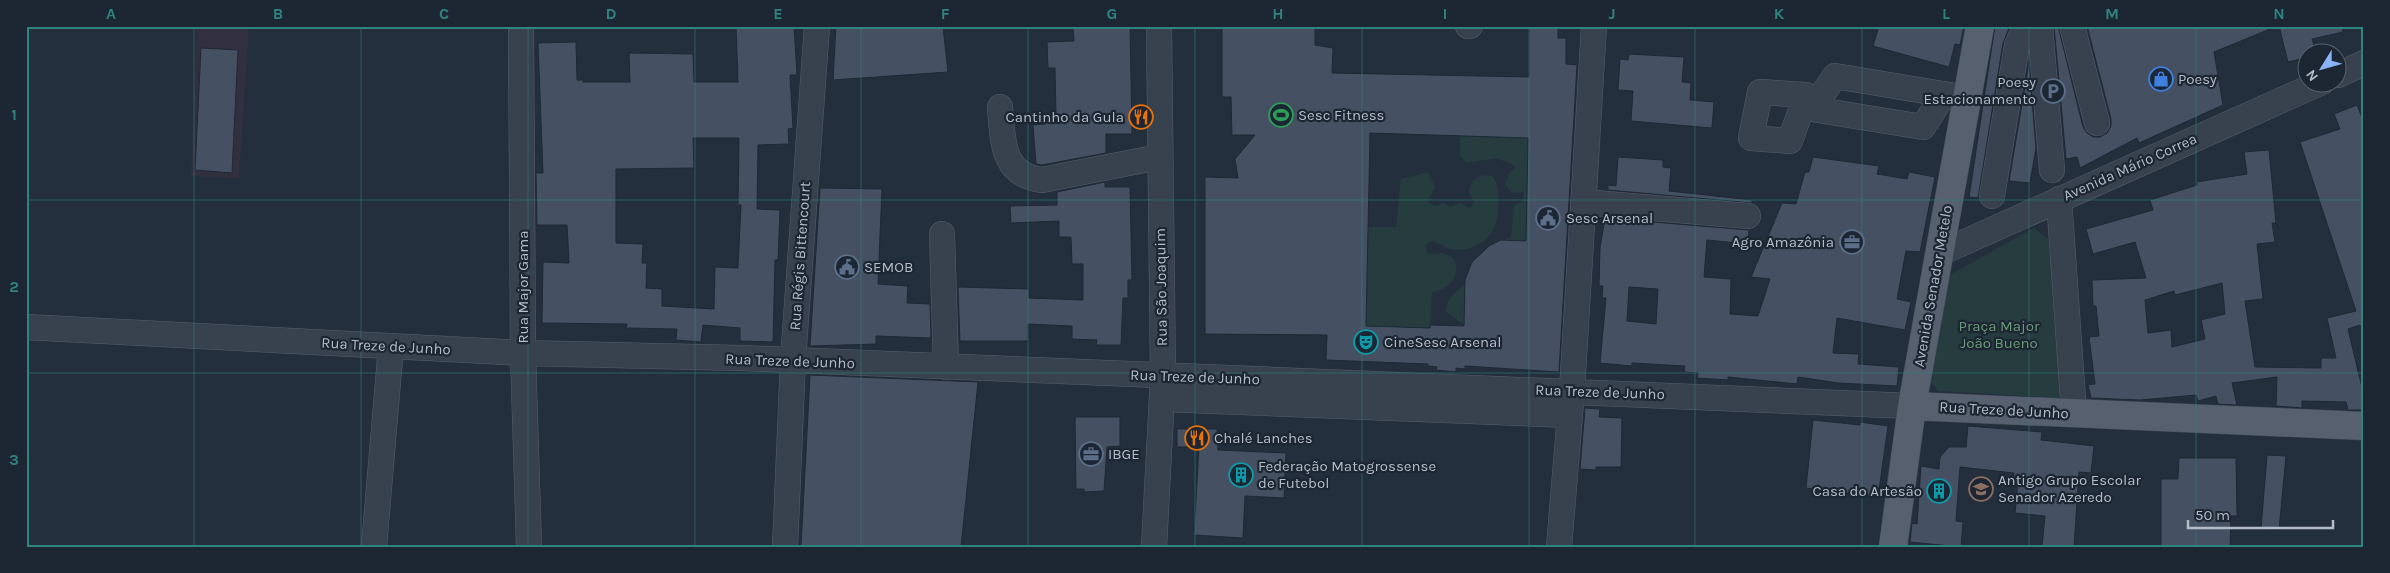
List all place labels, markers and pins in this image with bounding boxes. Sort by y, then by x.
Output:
shop icon: Poesy [2148,66,2174,92]
place label: Poesy [2178,70,2217,88]
place label: Poesy Estacionamento [1923,73,2036,108]
parking icon: Poesy Estacionamento [2040,78,2066,104]
sports icon: Sesc Fitness [1268,102,1294,128]
restaurant icon: Cantinho da Gula [1128,104,1154,130]
place label: Sesc Fitness [1298,106,1384,124]
place label: Cantinho da Gula [1006,108,1124,126]
public building icon: Sesc Arsenal [1535,205,1561,231]
place label: Sesc Arsenal [1566,209,1653,227]
office icon: Agro Amazônia [1839,229,1865,255]
place label: Agro Amazônia [1732,233,1834,251]
public building icon: SEMOB [834,254,860,280]
place label: SEMOB [864,258,913,276]
theatre icon: CineSesc Arsenal [1353,329,1379,355]
place label: CineSesc Arsenal [1384,333,1502,351]
restaurant icon: Chalé Lanches [1184,425,1210,451]
place label: Chalé Lanches [1214,429,1313,447]
office icon: IBGE [1078,441,1104,467]
place label: IBGE [1108,445,1140,463]
place label: Federação Matogrossense de Futebol [1258,457,1436,492]
building icon: Federação Matogrossense de Futebol [1228,462,1254,488]
place label: Antigo Grupo Escolar Senador Azeredo [1998,471,2141,506]
school or university icon: Antigo Grupo Escolar Senador Azeredo [1968,476,1994,502]
building icon: Casa do Artesão [1926,478,1952,504]
place label: Casa do Artesão [1812,482,1922,500]

